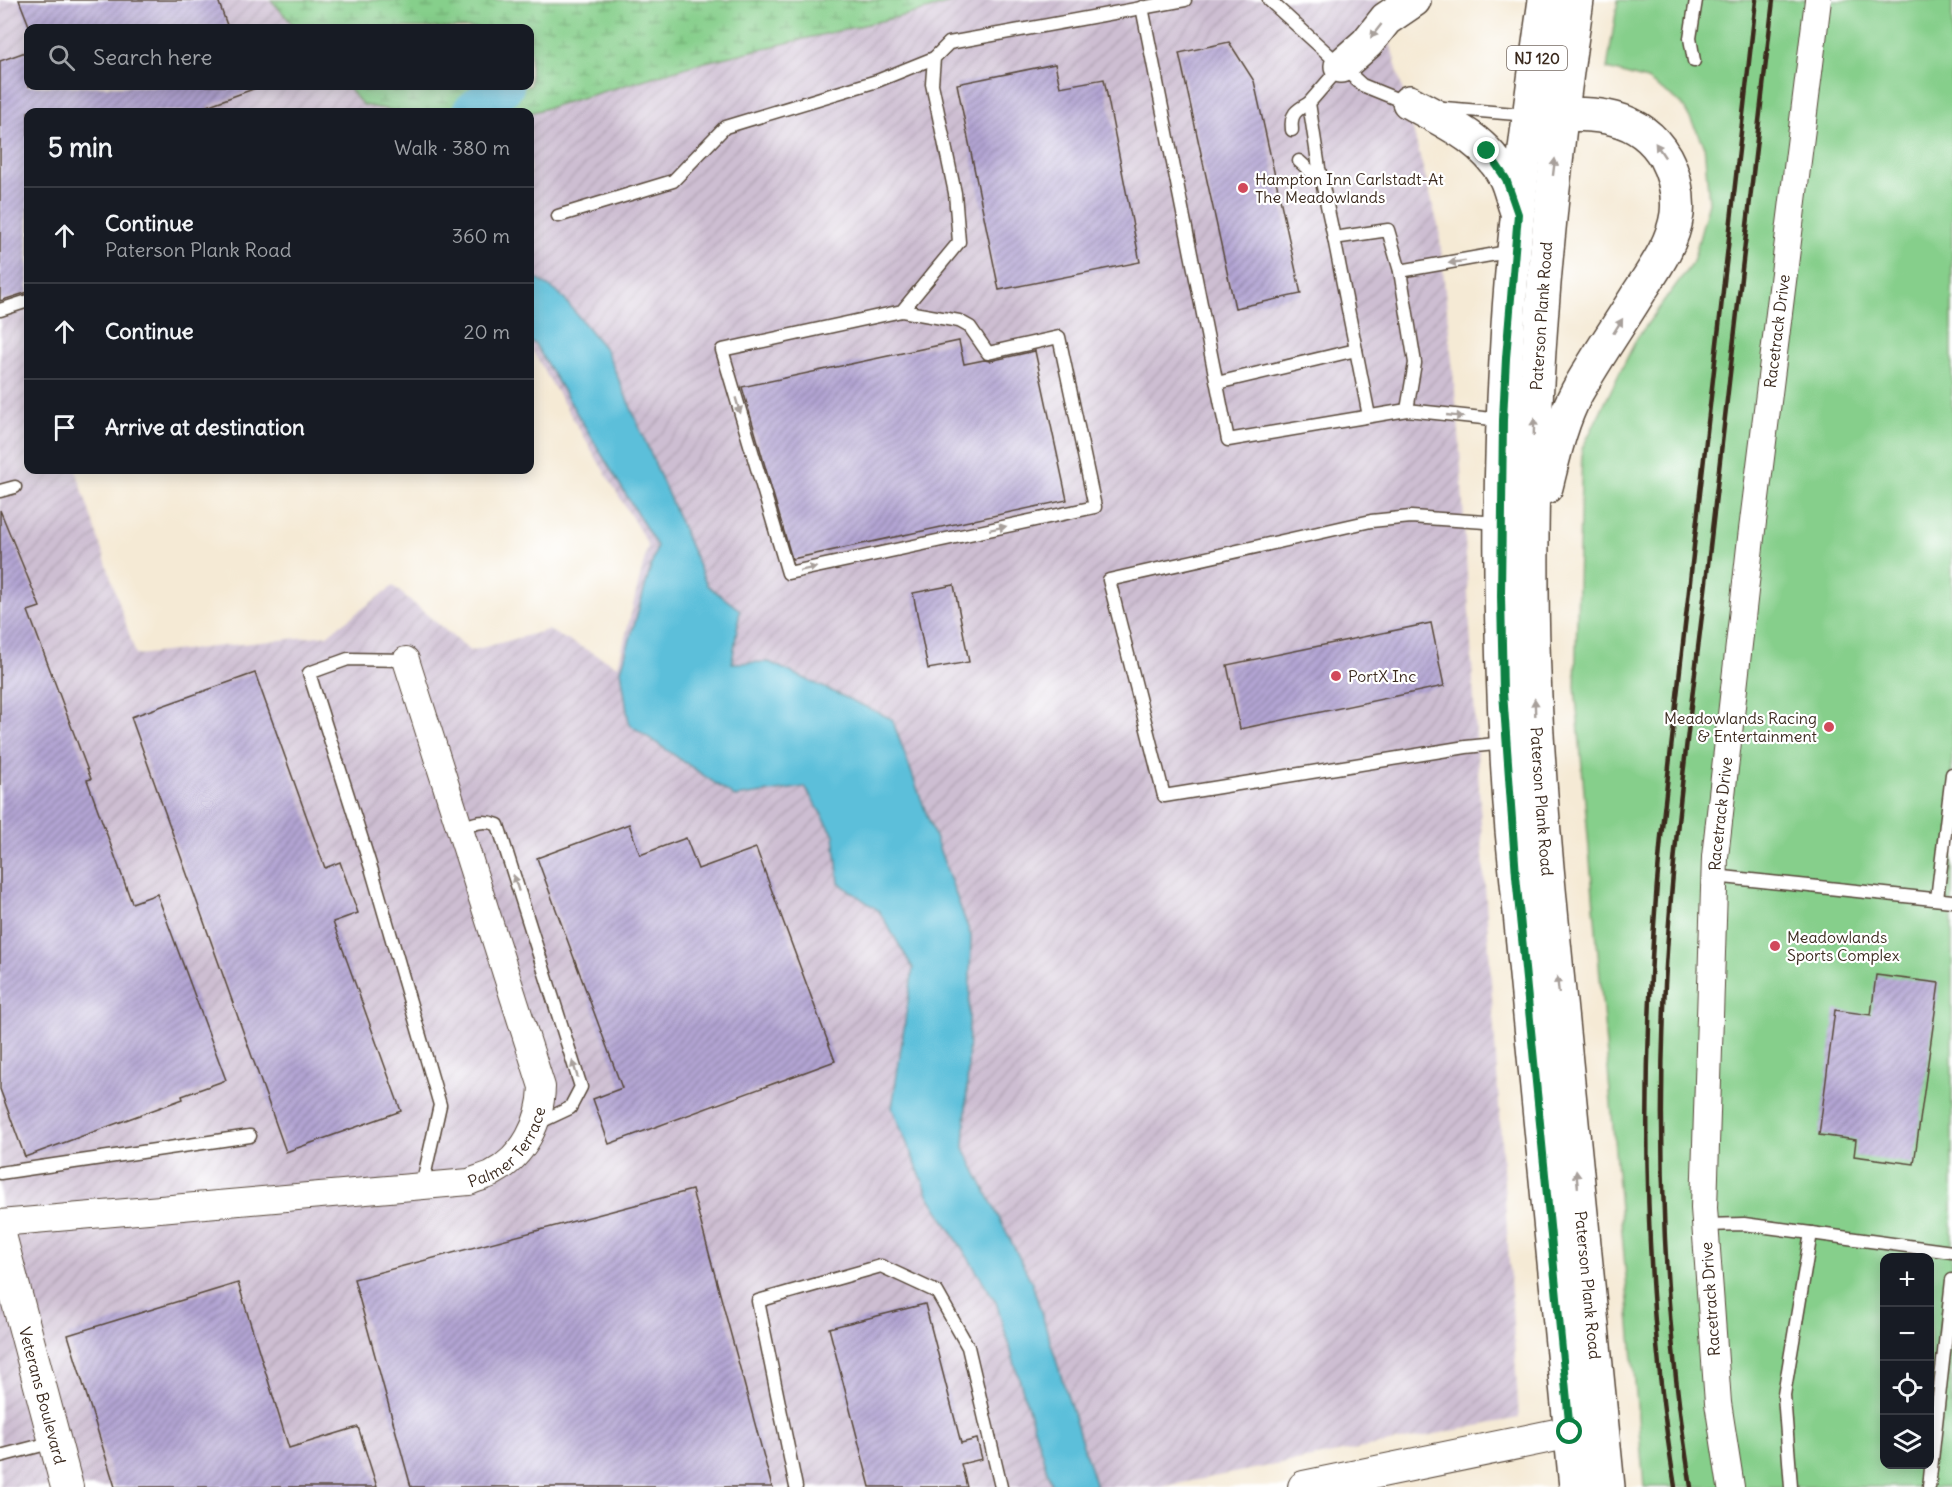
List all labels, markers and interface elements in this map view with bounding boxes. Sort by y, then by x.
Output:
search box [24,24,534,90]
one-way arrow [1370,24,1382,39]
icon: search [45,41,78,74]
text: Search here [93,43,212,71]
road number: NJ 120 [1507,46,1567,70]
text: 5 min [48,131,113,164]
text: Walk · 380 m [394,135,510,160]
route end [1473,137,1499,163]
one-way arrow [1654,143,1666,159]
one-way arrow [1550,157,1559,176]
place label: Hampton Inn Carlstadt-At The Meadowlands [1255,169,1444,207]
marker: Hampton Inn Carlstadt-At The Meadowlands [1236,181,1250,195]
text: Continue [105,209,194,237]
icon: ahead [48,219,81,252]
text: 360 m [452,223,510,248]
text: Paterson Plank Road [105,237,291,262]
street label: Paterson Plank Road [1526,241,1556,391]
one-way arrow [1447,258,1466,267]
street label: Racetrack Drive [1760,273,1794,389]
icon: ahead [48,315,81,348]
text: Continue [105,317,194,345]
one-way arrow [1613,318,1624,334]
text: 20 m [464,319,510,344]
one-way arrow [734,397,743,415]
icon: arrive [48,411,81,444]
one-way arrow [1445,411,1464,420]
text: Arrive at destination [105,413,305,441]
one-way arrow [1530,417,1539,436]
one-way arrow [989,523,1008,532]
one-way arrow [798,564,817,573]
place label: PortX Inc [1348,666,1416,686]
marker: PortX Inc [1329,669,1343,683]
one-way arrow [1531,698,1540,717]
place label: Meadowlands Racing & Entertainment [1664,708,1818,746]
marker: Meadowlands Racing & Entertainment [1822,720,1836,734]
street label: Paterson Plank Road [1527,726,1558,877]
street label: Racetrack Drive [1705,756,1736,871]
one-way arrow [511,874,521,892]
place label: Meadowlands Sports Complex [1787,927,1900,965]
marker: Meadowlands Sports Complex [1768,939,1782,953]
one-way arrow [1553,976,1563,995]
one-way arrow [570,1060,579,1078]
street label: Palmer Terrace [465,1105,549,1191]
one-way arrow [1572,1170,1582,1189]
street label: Paterson Plank Road [1571,1210,1605,1360]
street label: Racetrack Drive [1696,1241,1724,1357]
map controls [1880,1253,1934,1469]
button: + [1880,1253,1934,1307]
button: − [1880,1307,1934,1361]
street label: Veterans Boulevard [15,1325,70,1466]
button: locate [1880,1361,1934,1415]
button: layers [1880,1415,1934,1469]
route start [1556,1418,1582,1444]

